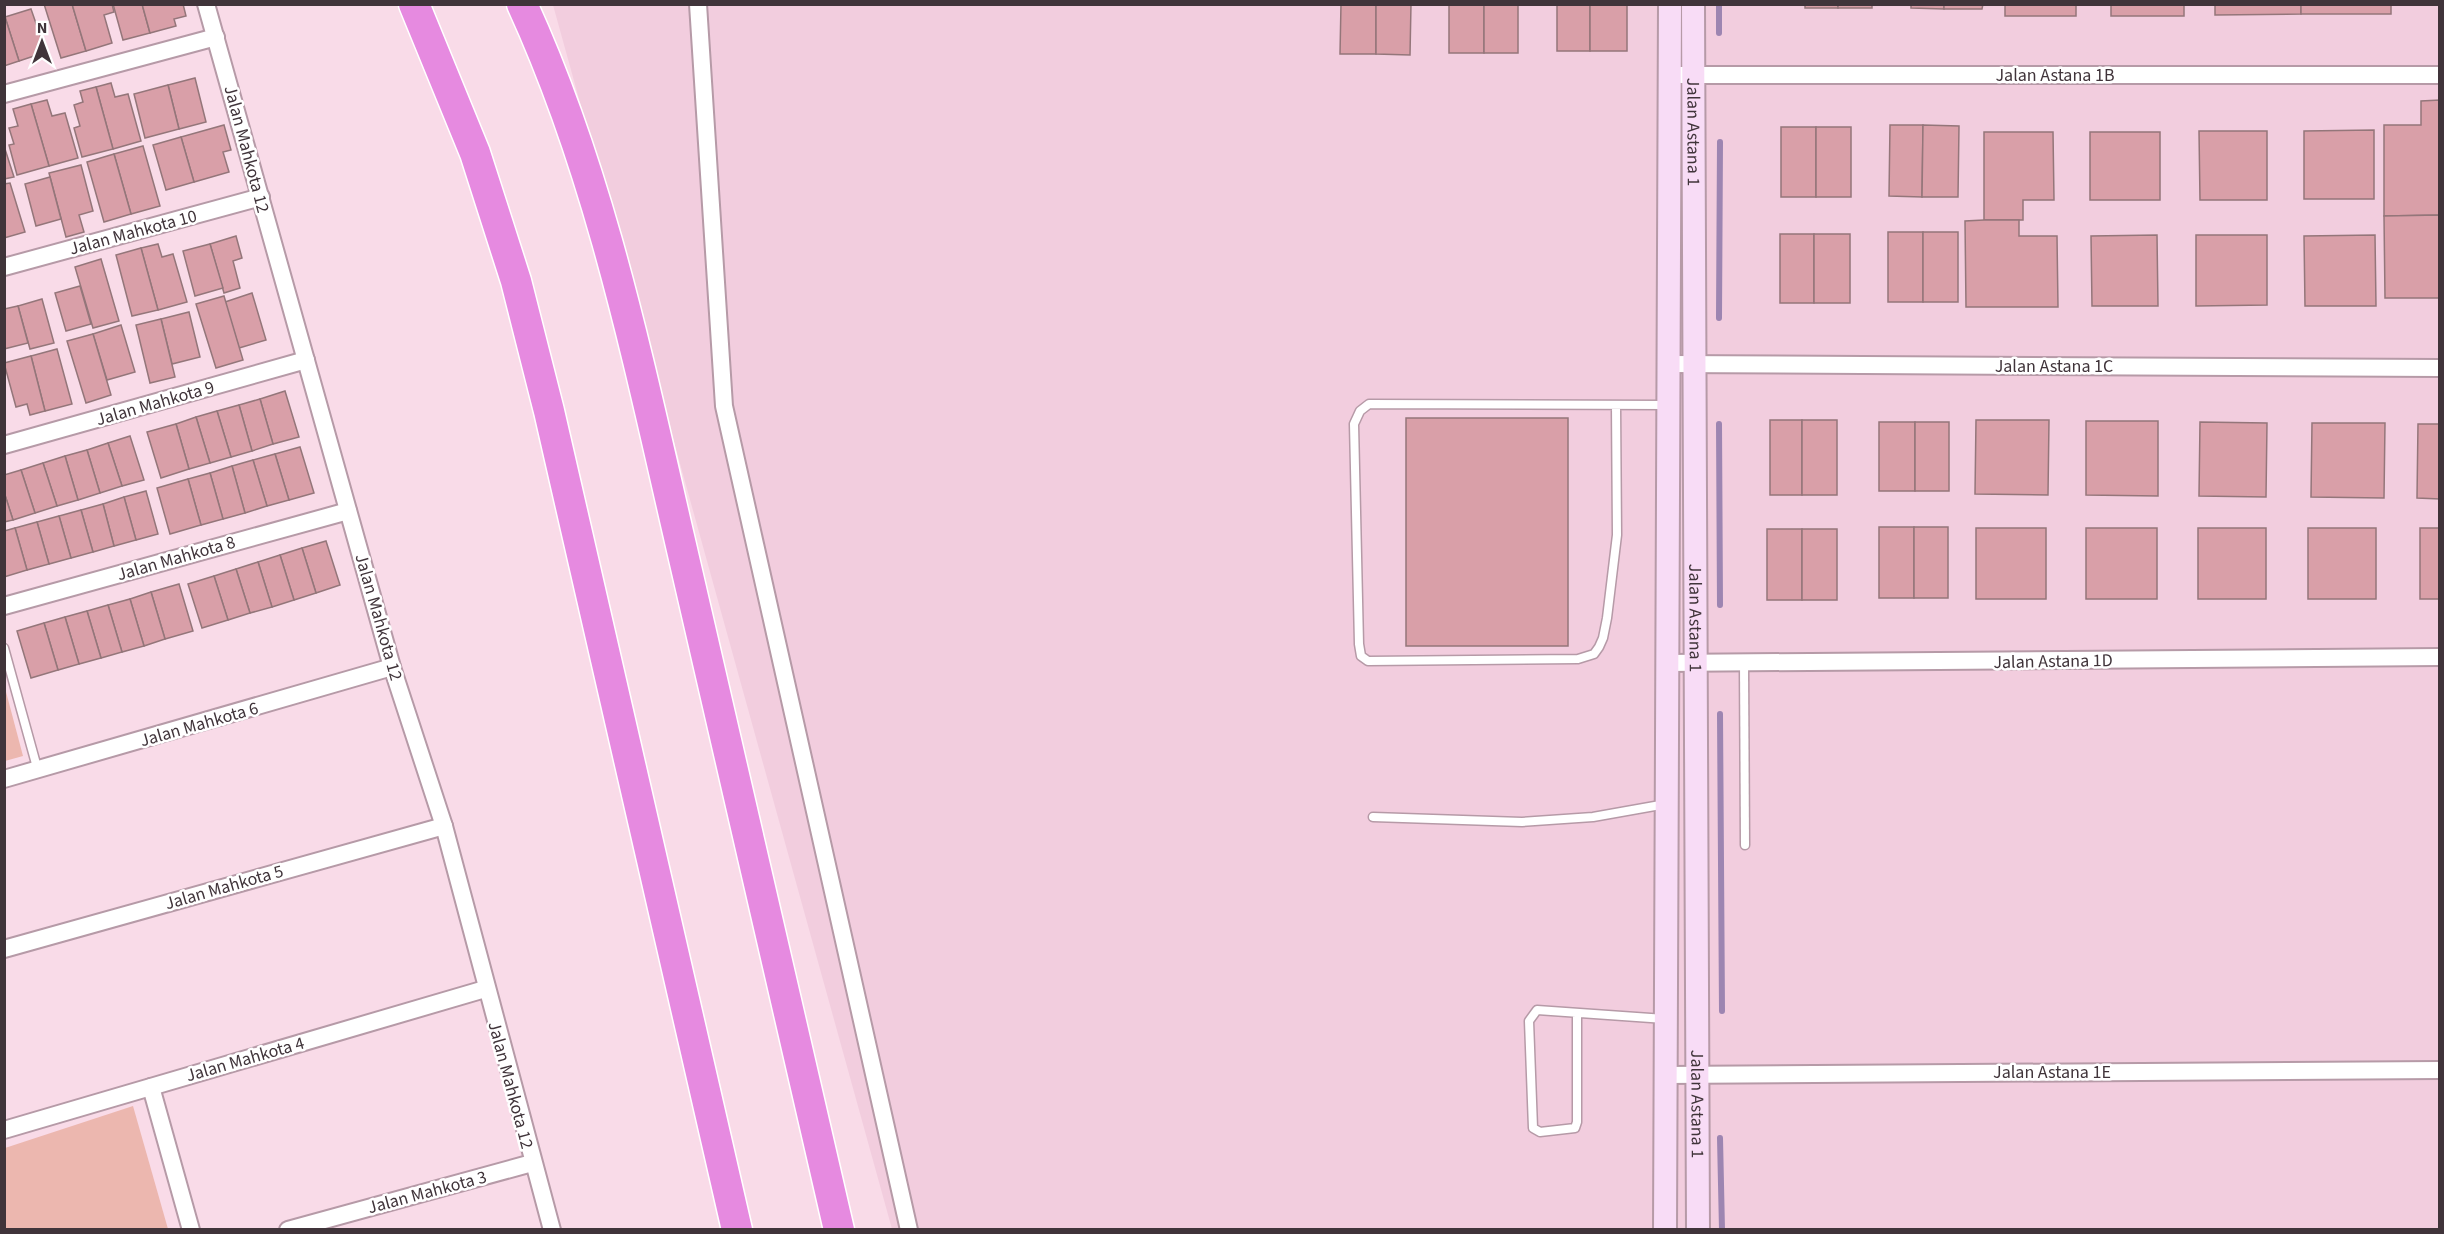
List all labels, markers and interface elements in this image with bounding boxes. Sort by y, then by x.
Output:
north arrow [12,12,72,72]
text: N [37,17,47,39]
street label: Jalan Astana 1B [1996,63,2115,88]
street label: Jalan Astana 1 [1680,78,1706,186]
street label: Jalan Mahkota 12 [217,83,276,216]
street label: Jalan Mahkota 10 [67,203,200,262]
street label: Jalan Astana 1C [1995,354,2113,379]
street label: Jalan Mahkota 9 [93,375,217,432]
street label: Jalan Mahkota 8 [114,530,238,587]
street label: Jalan Mahkota 12 [348,551,409,684]
street label: Jalan Astana 1 [1682,564,1708,672]
street label: Jalan Astana 1D [1993,648,2113,675]
street label: Jalan Mahkota 6 [137,696,261,753]
street label: Jalan Mahkota 5 [162,859,286,916]
street label: Jalan Mahkota 12 [481,1019,540,1152]
street label: Jalan Mahkota 4 [183,1031,307,1088]
street label: Jalan Astana 1 [1684,1050,1710,1158]
street label: Jalan Astana 1E [1993,1060,2111,1085]
street label: Jalan Mahkota 3 [365,1165,489,1220]

